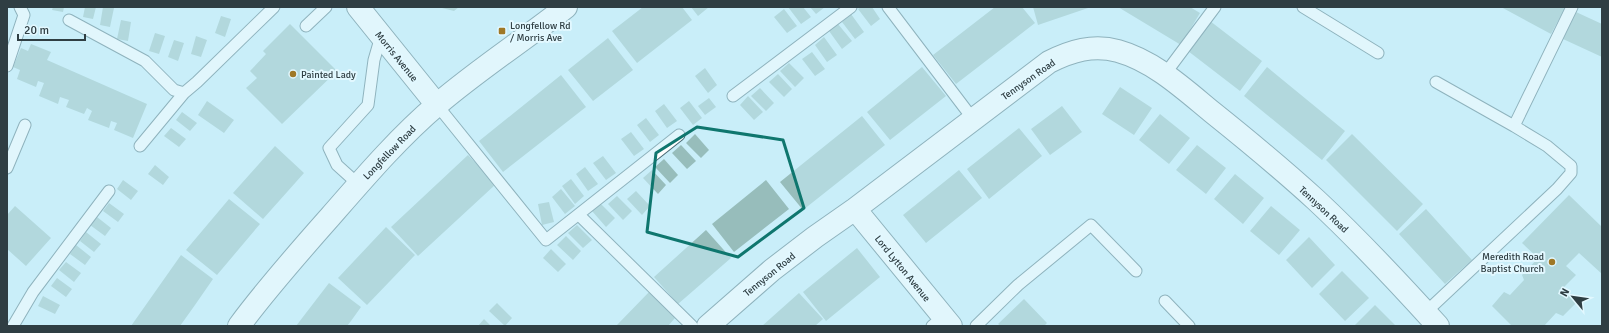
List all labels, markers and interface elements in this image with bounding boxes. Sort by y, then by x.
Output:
scale bar [18,16,85,42]
place label: Longfellow Rd / Morris Ave [510,20,571,44]
text: 20 m [24,23,49,38]
marker: Longfellow Rd / Morris Ave [497,26,507,36]
street label: Morris Avenue [372,29,420,84]
street label: Tennyson Road [999,57,1058,103]
marker: Painted Lady [288,69,298,79]
place label: Painted Lady [301,69,356,81]
street label: Longfellow Road [361,123,419,182]
street label: Tennyson Road [1296,184,1351,236]
street label: Lord Lytton Avenue [872,233,933,304]
street label: Tennyson Road [741,250,798,299]
place label: Meredith Road Baptist Church [1481,251,1544,275]
marker: Meredith Road Baptist Church [1547,257,1557,267]
north arrow [1553,277,1593,317]
text: N [1557,286,1572,299]

